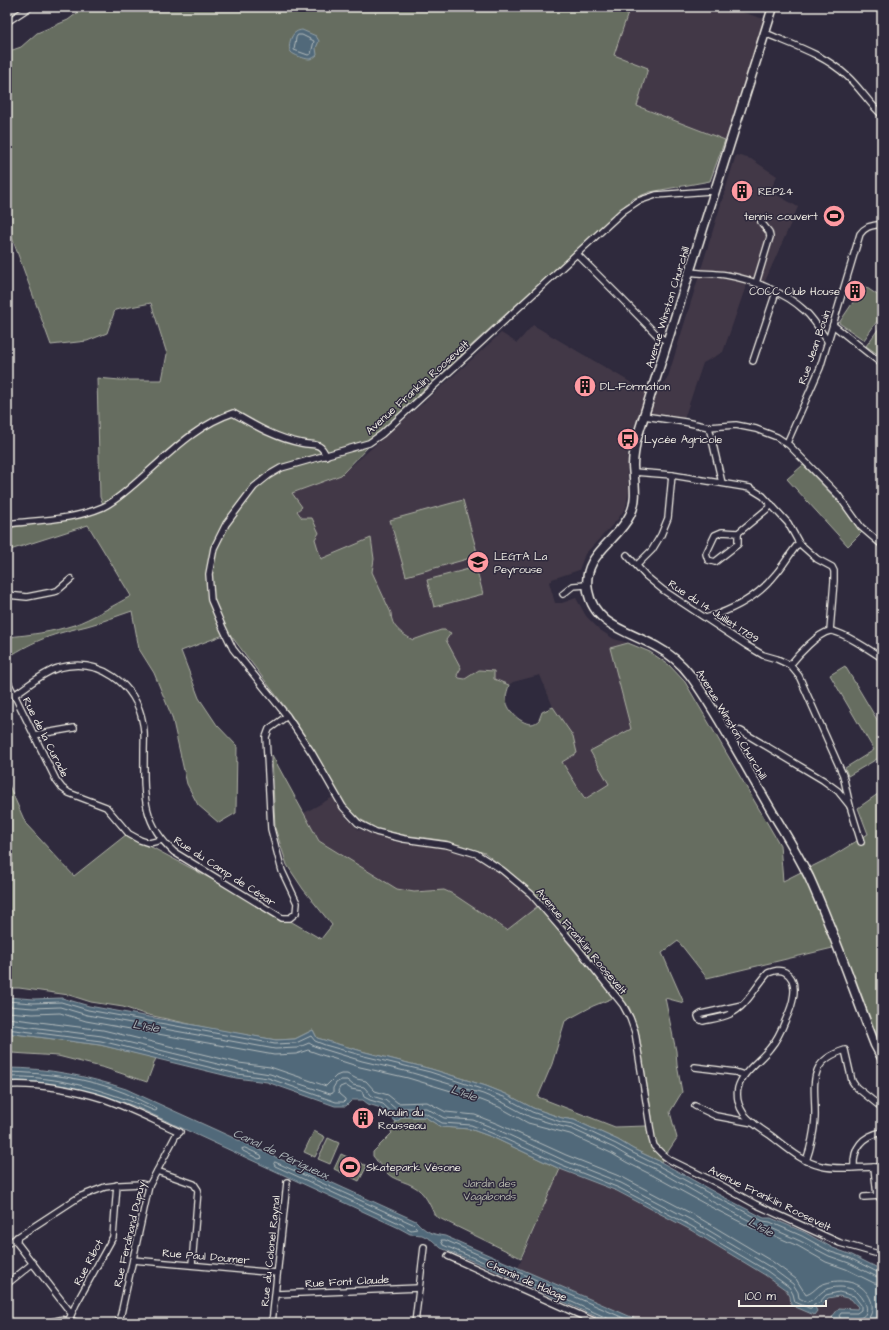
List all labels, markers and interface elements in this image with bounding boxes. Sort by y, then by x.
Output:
building icon: REP24 [729,178,755,204]
place label: REP24 [758,184,794,199]
sports icon: tennis couvert [821,203,847,229]
place label: tennis couvert [744,209,819,224]
street label: Avenue Winston Churchill [642,244,693,370]
building icon: COCC Club House [842,278,868,304]
place label: COCC Club House [749,284,840,299]
street label: Rue Jean Bouin [795,307,834,386]
street label: Avenue Franklin Roosevelt [362,336,473,438]
building icon: DL-Formation [572,373,598,399]
place label: DL-Formation [600,379,670,394]
bus stop icon: Lycée Agricole [615,426,641,452]
place label: Lycée Agricole [644,432,722,448]
school or university icon: LEGTA La Peyrouse [465,549,491,575]
place label: LEGTA La Peyrouse [494,549,548,578]
street label: Rue du 14 Juillet 1789 [665,576,762,646]
street label: Avenue Winston Churchill [693,666,771,782]
street label: Rue de la Curade [19,695,72,780]
street label: Rue du Camp de César [171,833,279,910]
street label: Avenue Franklin Roosevelt [533,885,631,998]
water label: L'Isle [131,1016,161,1037]
water label: L'Isle [449,1081,480,1106]
building icon: Moulin du Rousseau [350,1105,376,1131]
place label: Moulin du Rousseau [378,1105,426,1133]
water label: Canal de Périgueux [230,1125,333,1186]
sports icon: Skatepark Vésone [337,1154,363,1180]
place label: Skatepark Vésone [366,1160,461,1175]
street label: Avenue Franklin Roosevelt [706,1162,834,1235]
park label: Jardin des Vagabonds [464,1176,517,1205]
street label: Rue Ferdinand Dupuy [110,1180,150,1289]
street label: Rue du Colonel Raynal [257,1195,285,1307]
water label: L'Isle [745,1214,777,1241]
street label: Rue Ribot [70,1236,107,1288]
street label: Rue Paul Doumer [162,1245,250,1268]
street label: Chemin de Halage [484,1256,569,1306]
street label: Rue Font Claude [305,1272,390,1291]
scale bar [739,1282,826,1308]
text: 100 m [745,1288,776,1305]

